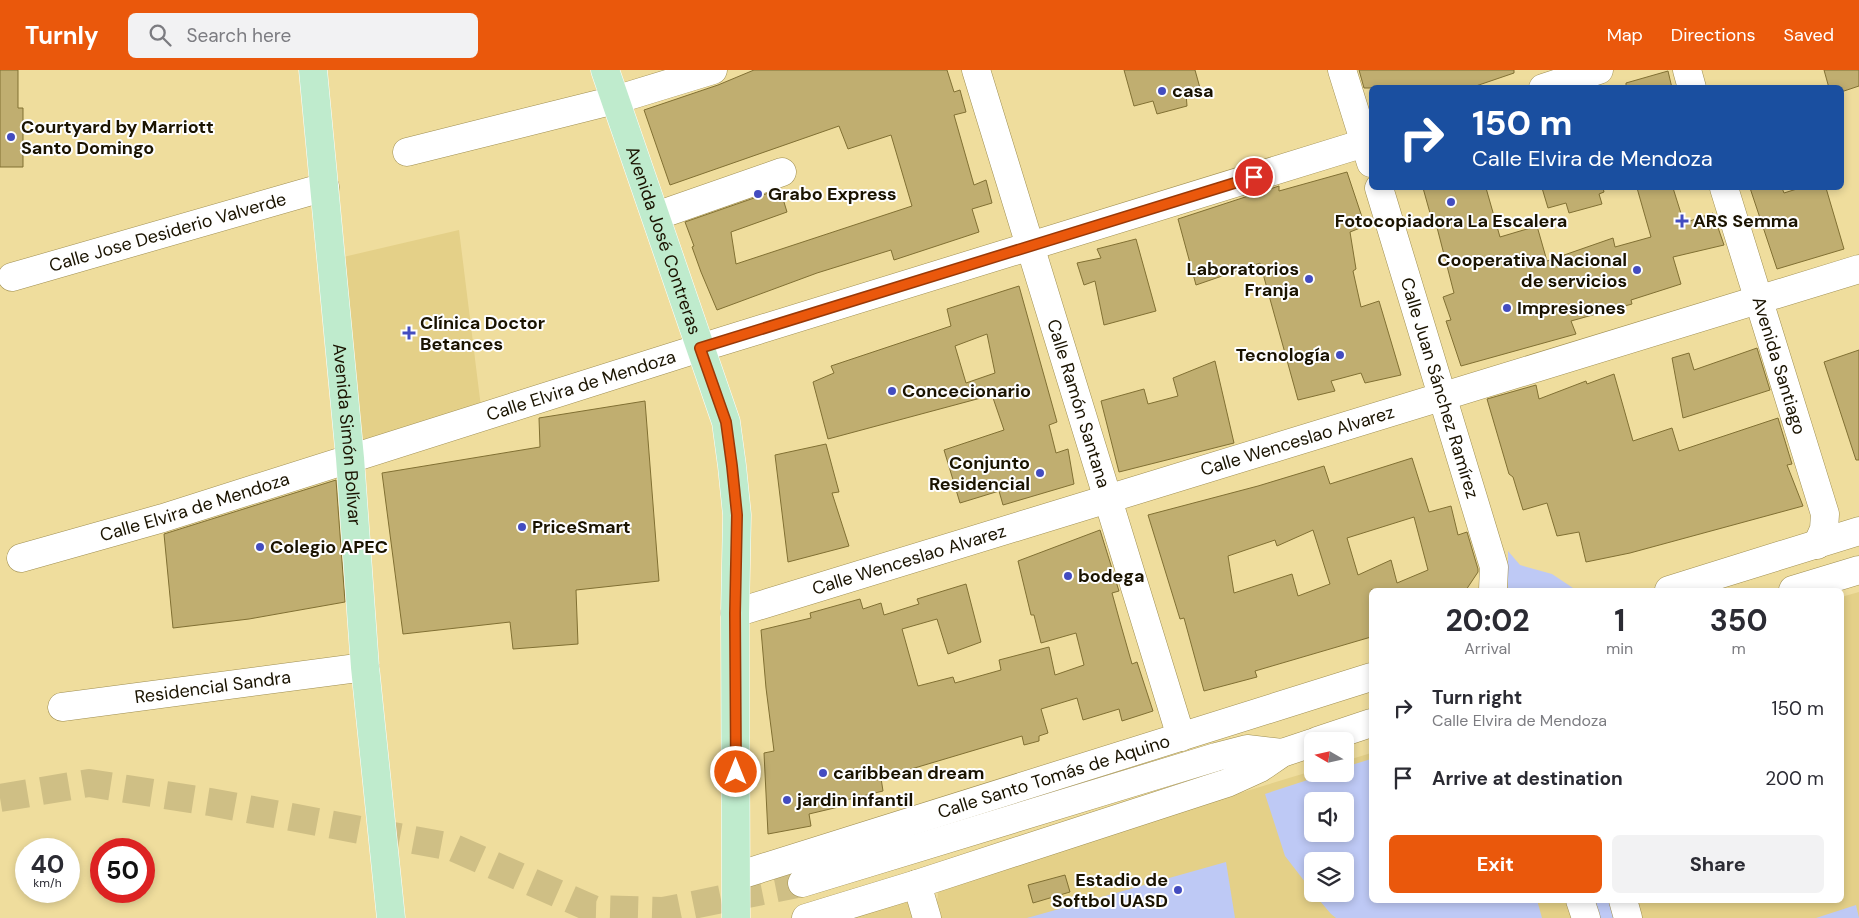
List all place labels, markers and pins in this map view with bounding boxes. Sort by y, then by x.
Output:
place label: casa [1172,79,1214,103]
marker: casa [1156,85,1168,97]
place label: Courtyard by Marriott Santo Domingo [21,115,214,160]
marker: Courtyard by Marriott Santo Domingo [5,131,17,143]
pin [1233,156,1275,198]
place label: Grabo Express [768,182,897,206]
marker: Grabo Express [752,188,764,200]
marker: Fotocopiadora La Escalera [1445,196,1457,208]
place label: Fotocopiadora La Escalera [1335,209,1567,233]
place label: ARS Semma [1693,209,1798,233]
marker: ARS Semma [1675,214,1689,228]
place label: Cooperativa Nacional de servicios [1437,248,1627,293]
place label: Laboratorios Franja [1186,257,1299,302]
marker: Cooperativa Nacional de servicios [1631,264,1643,276]
marker: Laboratorios Franja [1303,273,1315,285]
place label: Impresiones [1517,296,1626,320]
marker: Impresiones [1501,302,1513,314]
place label: Clínica Doctor Betances [420,311,545,356]
marker: Clínica Doctor Betances [402,326,416,340]
place label: Tecnología [1236,343,1330,367]
marker: Tecnología [1334,349,1346,361]
place label: Concecionario [902,379,1031,403]
marker: Concecionario [886,385,898,397]
place label: Conjunto Residencial [929,451,1030,496]
marker: Conjunto Residencial [1034,467,1046,479]
place label: PriceSmart [532,515,631,539]
marker: PriceSmart [516,521,528,533]
place label: Colegio APEC [270,535,388,559]
marker: Colegio APEC [254,541,266,553]
place label: bodega [1078,564,1144,588]
marker: bodega [1062,570,1074,582]
place label: caribbean dream [833,761,984,785]
marker: caribbean dream [817,767,829,779]
place label: jardin infantil [796,788,913,812]
marker: jardin infantil [781,794,793,806]
place label: Estadio de Softbol UASD [1052,868,1168,913]
marker: Estadio de Softbol UASD [1172,884,1184,896]

